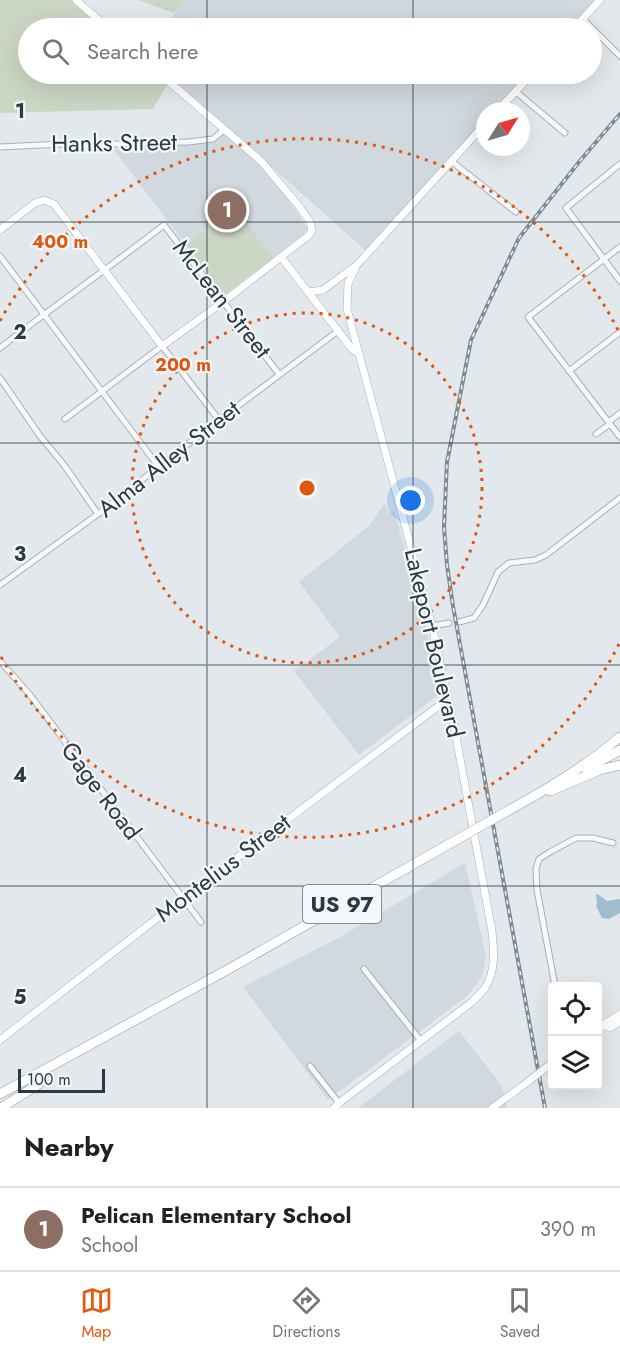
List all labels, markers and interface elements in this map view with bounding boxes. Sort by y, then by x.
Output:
search box [18,18,602,84]
icon: search [39,35,72,68]
text: Search here [87,35,198,67]
text: 1 [15,97,25,126]
north arrow [476,102,530,156]
street label: Hanks Street [51,124,178,161]
pin: 1 [208,188,246,232]
text: 400 m [32,229,88,255]
street label: McLean Street [165,232,280,366]
text: 2 [13,318,27,347]
text: 200 m [155,352,211,378]
street label: Alma Alley Street [90,391,248,526]
centre of rings [297,478,317,498]
your location [396,486,425,515]
text: 3 [14,540,26,569]
street label: Lakeport Boulevard [396,545,473,741]
street label: Gage Road [53,734,150,847]
text: 4 [13,761,27,790]
street label: Montelius Street [148,805,298,930]
road number: US 97 [303,885,381,923]
map controls [548,982,602,1090]
button: locate [548,982,602,1036]
text: 5 [14,983,27,1012]
button: layers [548,1036,602,1090]
scale bar [18,1066,105,1094]
text: 100 m [27,1068,71,1091]
text: Nearby [24,1128,113,1166]
text: Pelican Elementary School [81,1199,351,1231]
text: 1 [38,1215,49,1244]
text: 390 m [540,1215,596,1244]
text: School [81,1231,138,1260]
tab: Map [80,1284,113,1343]
tab: Directions [272,1284,340,1343]
tab: Saved [500,1284,540,1343]

